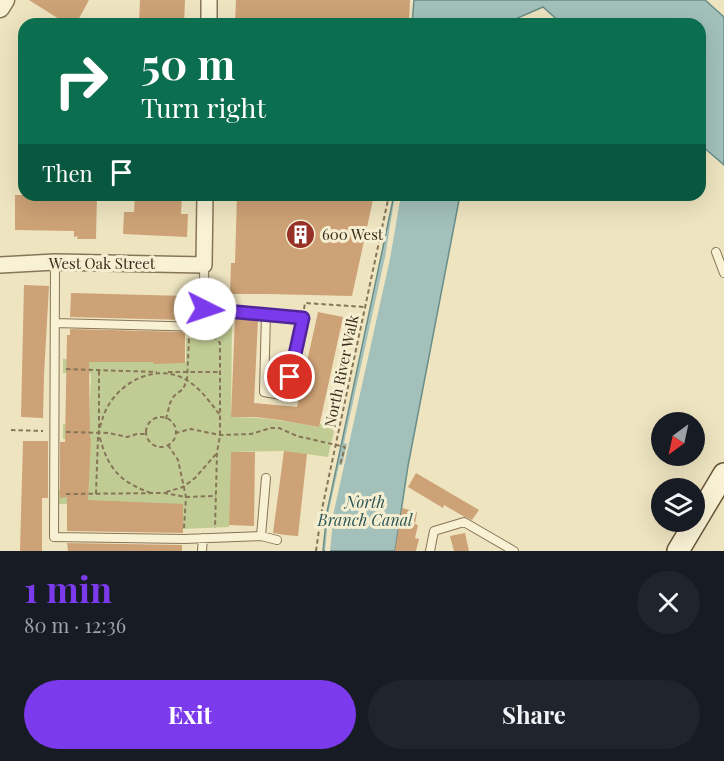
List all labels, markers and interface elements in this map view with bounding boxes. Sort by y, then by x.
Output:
text: 50 m [141,35,235,91]
icon: right [42,42,120,120]
text: Turn right [141,89,266,125]
icon: arrive [105,156,138,189]
text: Then [42,158,93,188]
building icon: 600 West [285,218,317,250]
place label: 600 West [322,224,384,244]
street label: West Oak Street [48,253,156,273]
position arrow [173,277,237,341]
street label: North River Walk [319,312,363,429]
pin [264,351,315,402]
icon: arrive [273,360,306,393]
north arrow [651,412,705,466]
map controls [651,412,705,532]
button: layers [651,478,705,532]
water label: North Branch Canal [317,491,413,530]
text: 1 min [24,564,112,612]
button: close [637,571,700,634]
text: 80 m · 12:36 [24,611,126,638]
button: Exit [24,680,356,749]
button: Share [368,680,700,749]

